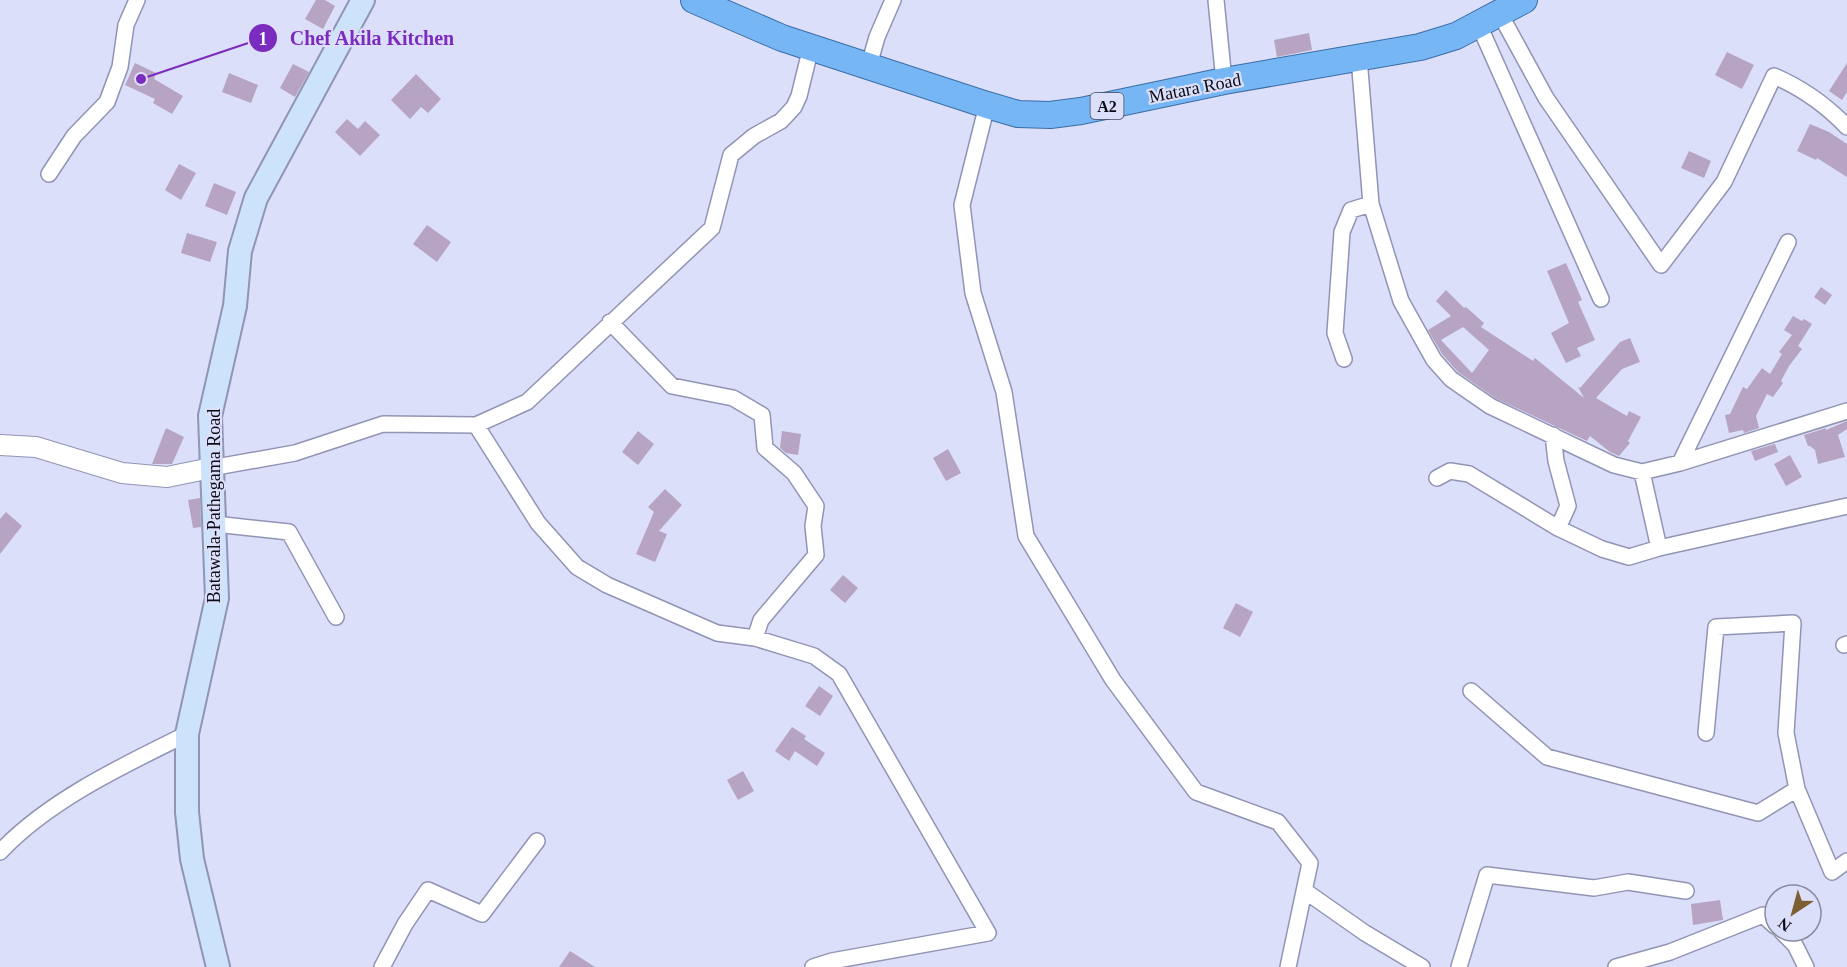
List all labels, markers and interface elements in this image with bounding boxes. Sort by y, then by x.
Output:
callout: Chef Akila Kitchen [248,19,467,57]
text: Chef Akila Kitchen [290,27,454,49]
text: 1 [259,29,268,49]
street label: Matara Road [1147,69,1243,107]
road number: A2 [1090,93,1124,119]
street label: Batawala-Pathegama Road [204,409,224,603]
north arrow [1763,883,1823,943]
text: N [1774,914,1794,935]

